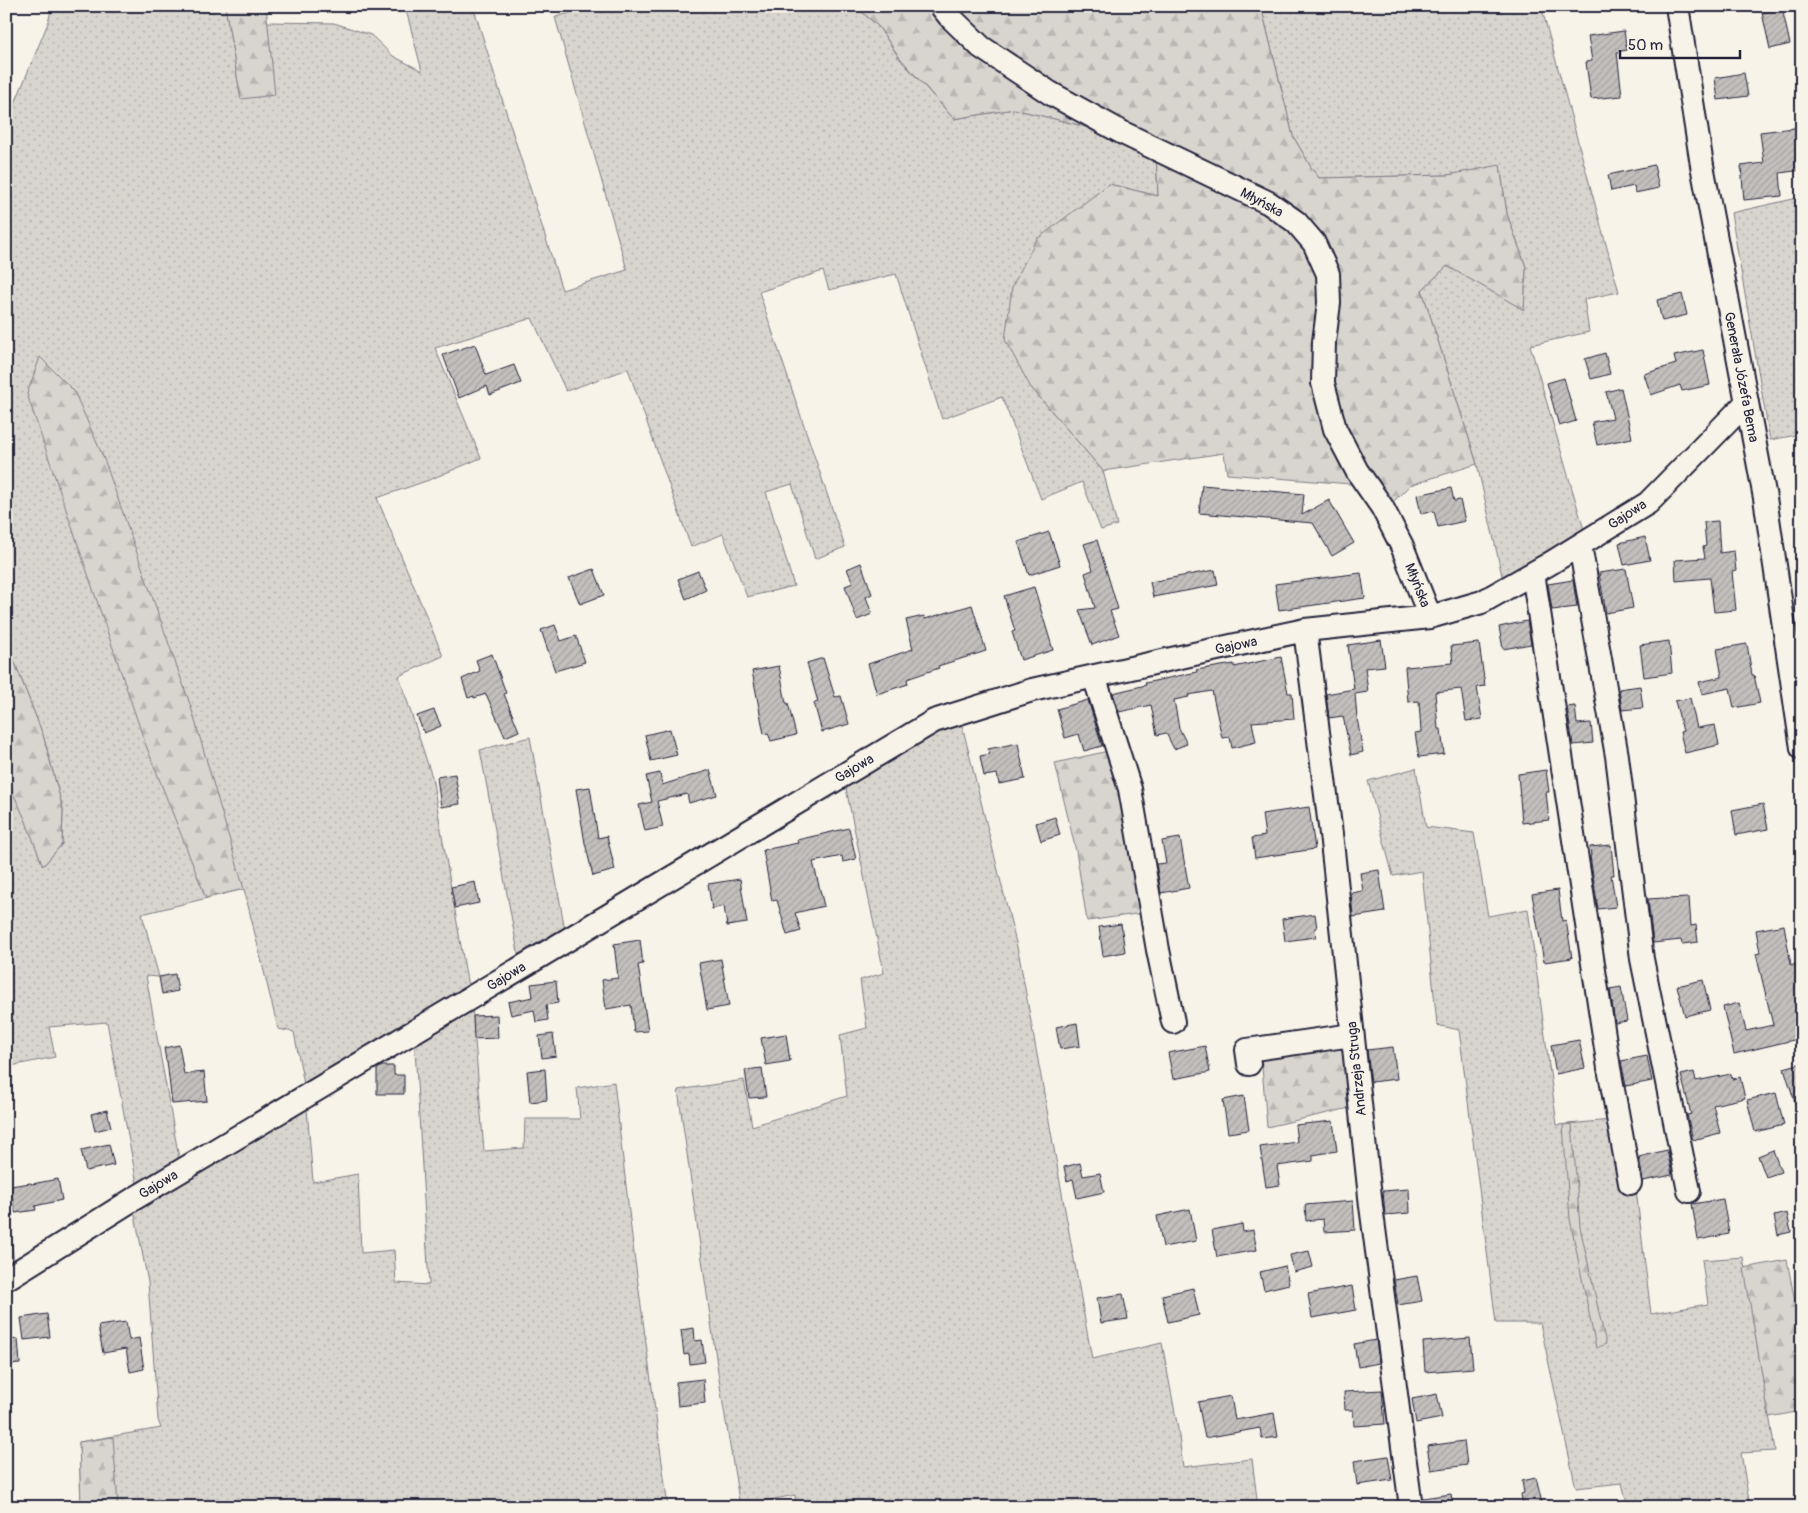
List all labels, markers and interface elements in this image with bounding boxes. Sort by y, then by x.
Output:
scale bar [1620,28,1740,60]
text: 50 m [1628,36,1663,55]
street label: Młyńska [1237,184,1286,221]
street label: Generała Józefa Bema [1721,311,1762,444]
street label: Gajowa [1605,496,1650,533]
street label: Młyńska [1401,561,1434,610]
street label: Gajowa [1214,633,1259,658]
street label: Gajowa [832,750,877,787]
street label: Gajowa [484,958,529,995]
street label: Andrzeja Struga [1343,1021,1370,1117]
street label: Gajowa [136,1166,181,1203]

